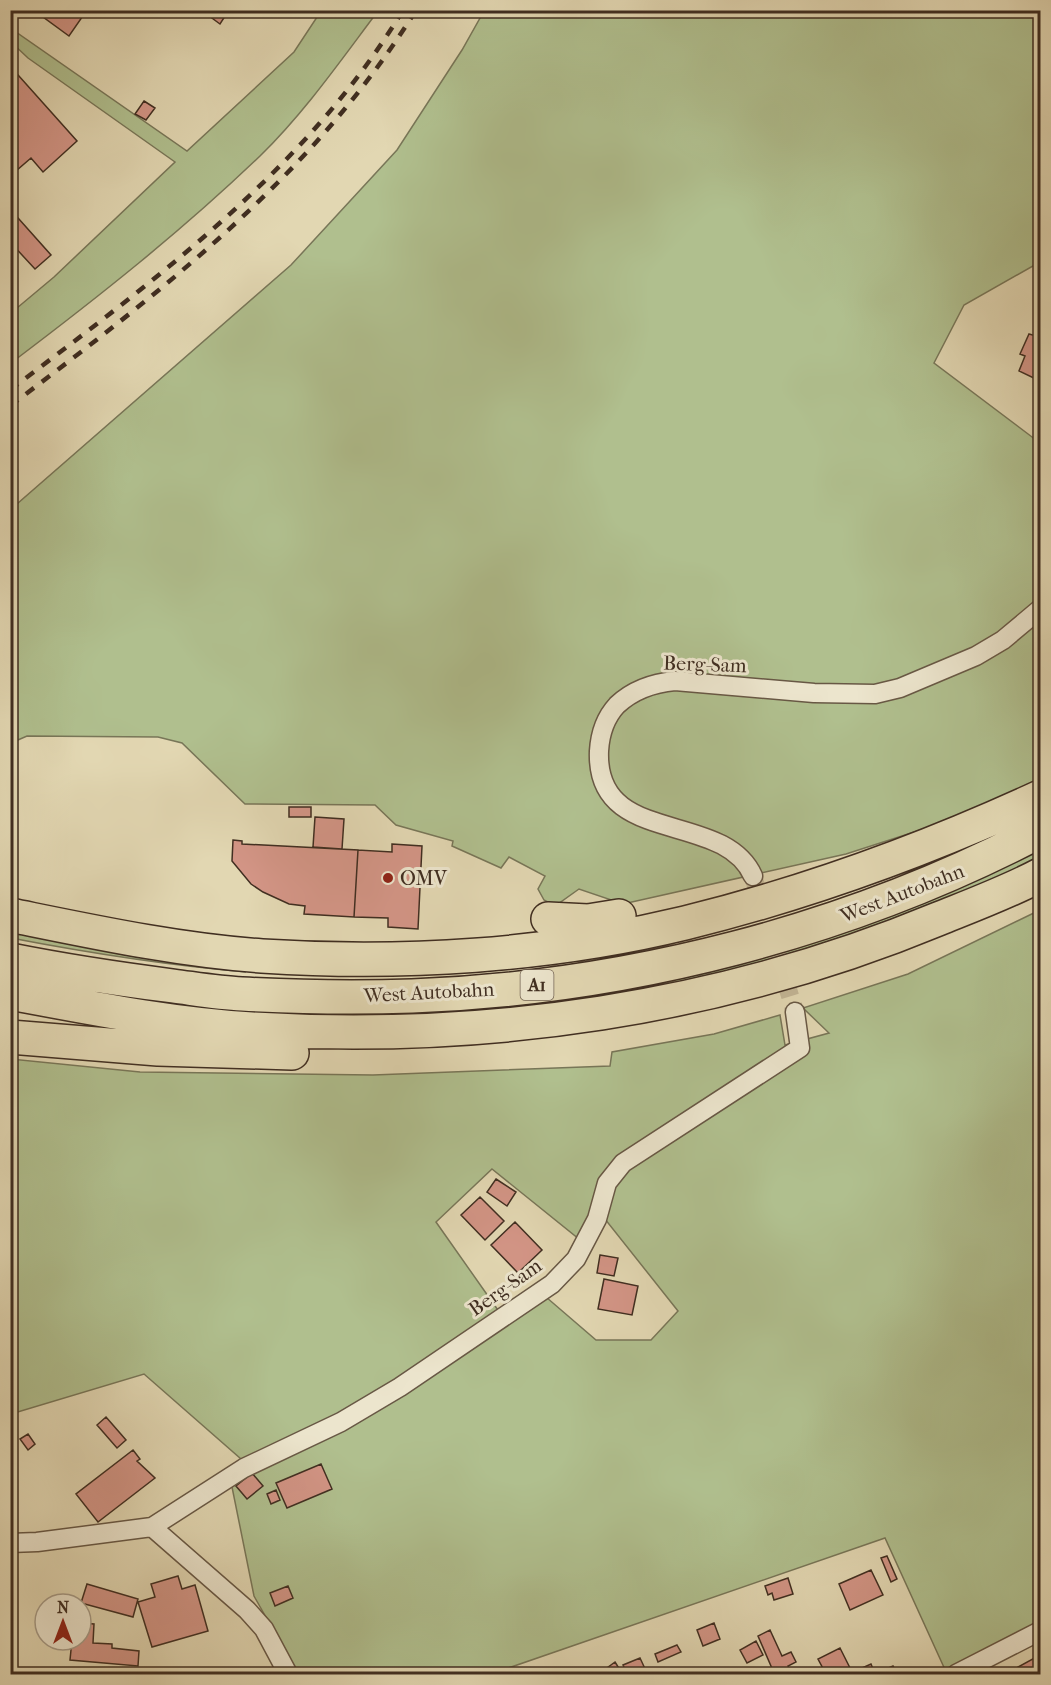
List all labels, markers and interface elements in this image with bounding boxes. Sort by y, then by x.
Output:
street label: Berg-Sam [663,652,747,677]
street label: West Autobahn [836,859,968,928]
place label: OMV [400,867,448,890]
marker: OMV [381,871,395,885]
road number: A1 [520,970,554,1000]
street label: West Autobahn [362,978,495,1007]
street label: Berg-Sam [465,1254,546,1321]
north arrow [33,1592,93,1652]
text: N [57,1598,70,1617]

